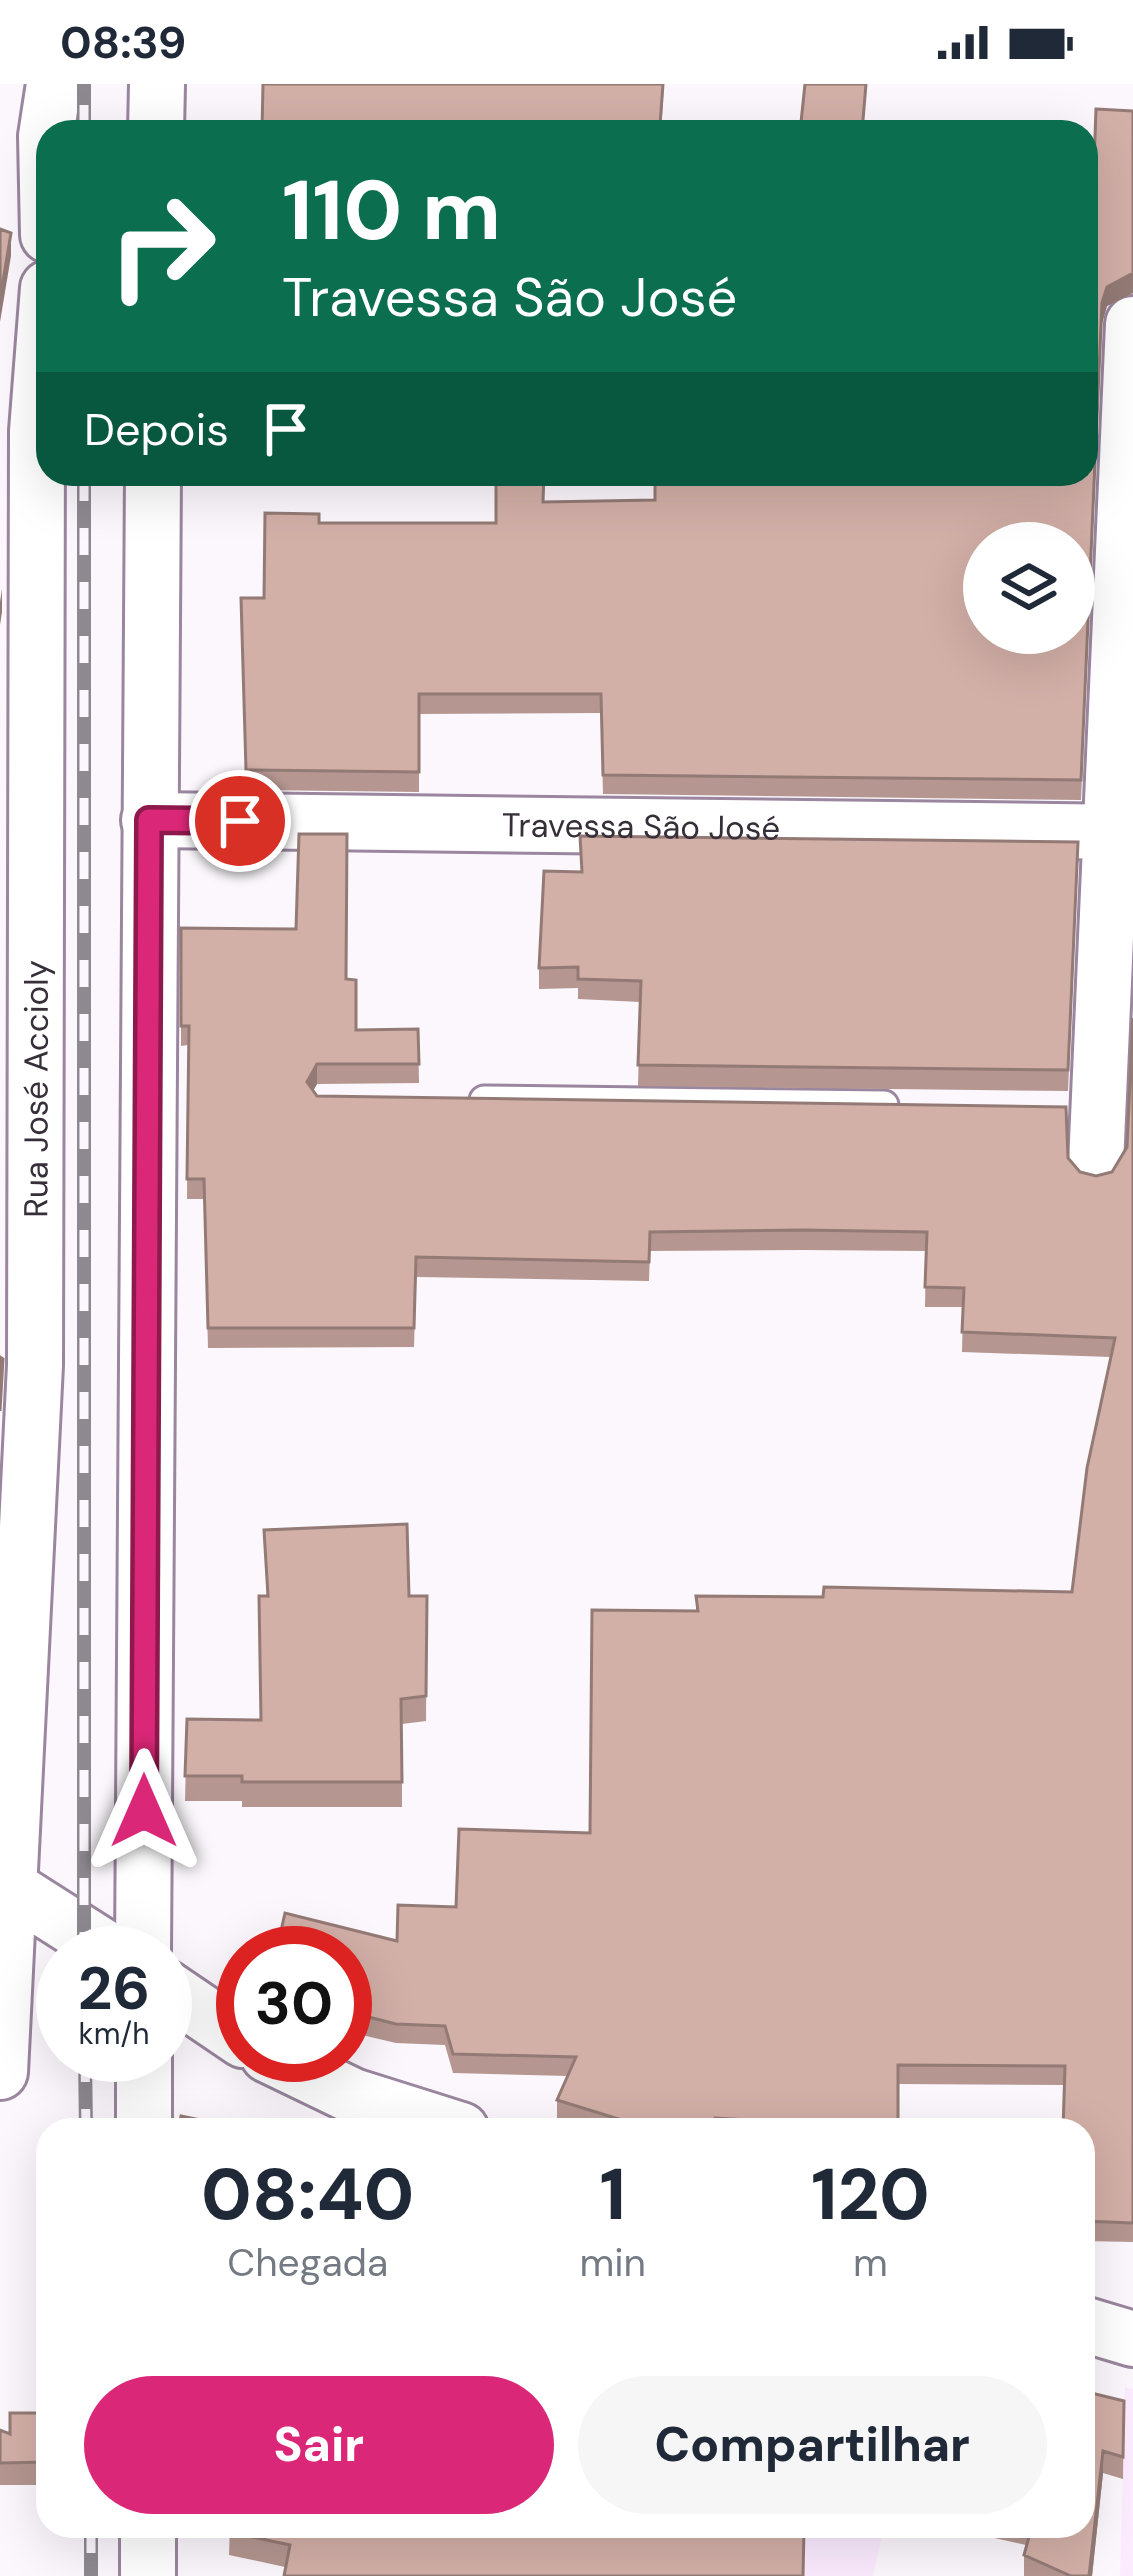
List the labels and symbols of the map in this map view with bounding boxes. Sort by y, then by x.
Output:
pin [189,770,291,872]
street label: Travessa São José [502,803,780,850]
street label: Rua José Accioly [14,960,58,1218]
position arrow [81,1748,207,1874]
speed limit sign: 30 [216,1926,372,2082]

